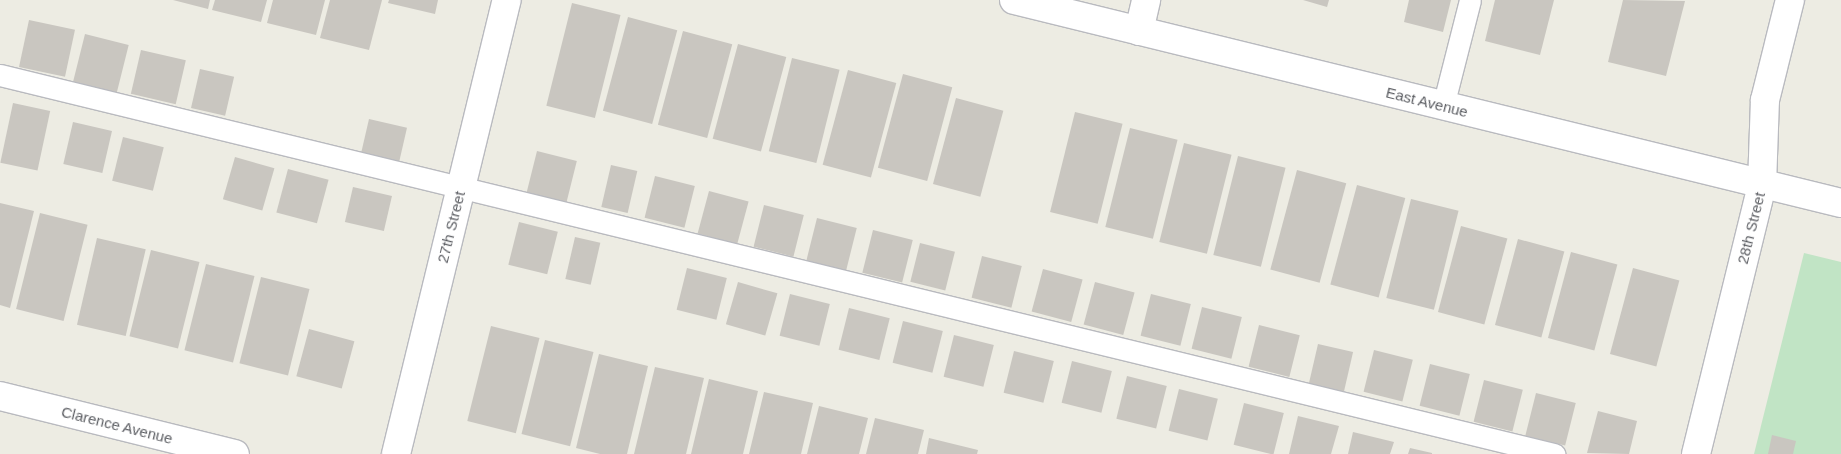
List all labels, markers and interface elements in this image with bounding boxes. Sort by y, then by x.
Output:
street label: East Avenue [1384,83,1470,121]
street label: 27th Street [433,189,469,265]
street label: 28th Street [1733,190,1769,266]
street label: Clarence Avenue [59,402,175,448]

